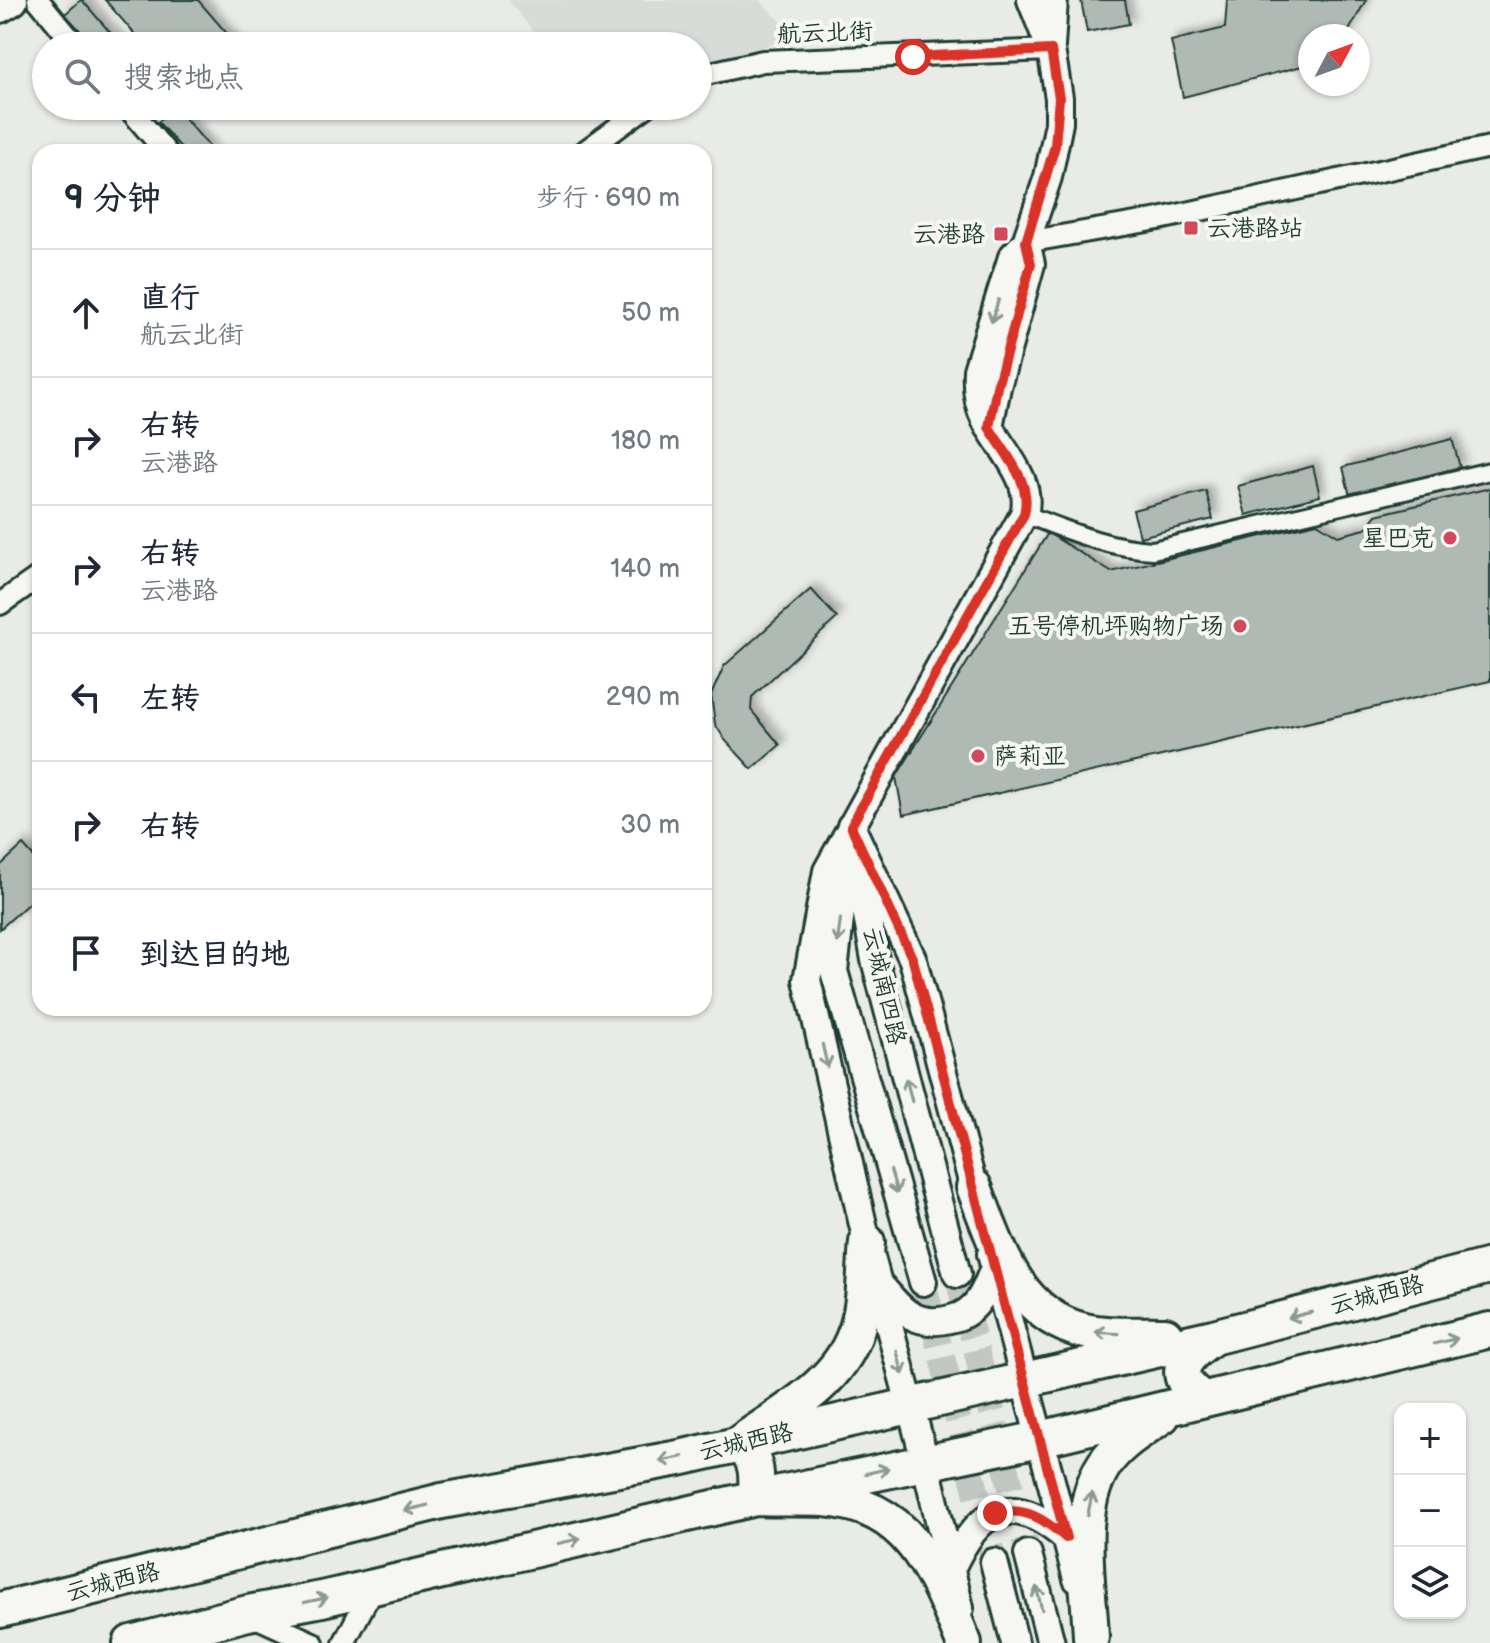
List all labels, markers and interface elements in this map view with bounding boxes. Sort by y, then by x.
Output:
street label: 航云北街 [777,17,873,49]
north arrow [1298,24,1370,96]
search box [32,32,712,120]
route start [895,39,931,75]
icon: search [60,54,104,98]
text: 搜索地点 [124,60,244,96]
text: 9 分钟 [64,178,161,219]
text: 步行 · 690 m [536,183,680,214]
place label: 云港路站 [1207,214,1303,243]
marker: 云港路站 [1182,219,1200,237]
place label: 云港路 [913,220,985,249]
marker: 云港路 [992,225,1010,243]
text: 直行 [140,280,200,316]
icon: ahead [64,291,108,335]
text: 50 m [621,298,680,329]
one-way arrow [987,298,1002,324]
text: 航云北街 [140,320,244,351]
text: 右转 [140,408,200,444]
icon: right [64,419,108,463]
text: 180 m [611,426,680,457]
text: 云港路 [140,448,218,479]
place label: 星巴克 [1362,524,1434,553]
marker: 星巴克 [1441,529,1459,547]
text: 右转 [140,536,200,572]
icon: right [64,547,108,591]
text: 140 m [610,554,680,585]
text: 云港路 [140,576,218,607]
place label: 五号停机坪购物广场 [1008,612,1224,641]
marker: 五号停机坪购物广场 [1231,617,1249,635]
icon: left [64,675,108,719]
text: 左转 [140,681,200,717]
text: 290 m [606,682,680,713]
place label: 萨莉亚 [994,742,1066,771]
marker: 萨莉亚 [969,747,987,765]
icon: right [64,803,108,847]
text: 右转 [140,809,200,845]
text: 30 m [620,810,680,841]
one-way arrow [831,917,846,944]
street label: 云城南四路 [856,924,912,1048]
icon: arrive [64,931,108,975]
text: 到达目的地 [140,937,290,973]
one-way arrow [818,1043,833,1068]
one-way arrow [900,1078,915,1104]
one-way arrow [888,1169,903,1195]
street label: 云城西路 [1327,1269,1427,1321]
one-way arrow [1287,1308,1313,1323]
one-way arrow [1094,1326,1121,1341]
one-way arrow [1432,1333,1458,1348]
one-way arrow [893,1349,908,1375]
map controls [1394,1403,1466,1619]
button: + [1394,1403,1466,1475]
street label: 云城西路 [696,1417,796,1467]
one-way arrow [659,1452,684,1467]
one-way arrow [864,1463,890,1478]
button: − [1394,1475,1466,1547]
one-way arrow [1083,1491,1098,1517]
route end [977,1495,1013,1531]
one-way arrow [403,1501,429,1516]
one-way arrow [556,1533,581,1548]
button: layers [1394,1547,1466,1619]
street label: 云城西路 [63,1556,163,1608]
one-way arrow [1031,1586,1046,1612]
one-way arrow [302,1592,328,1607]

